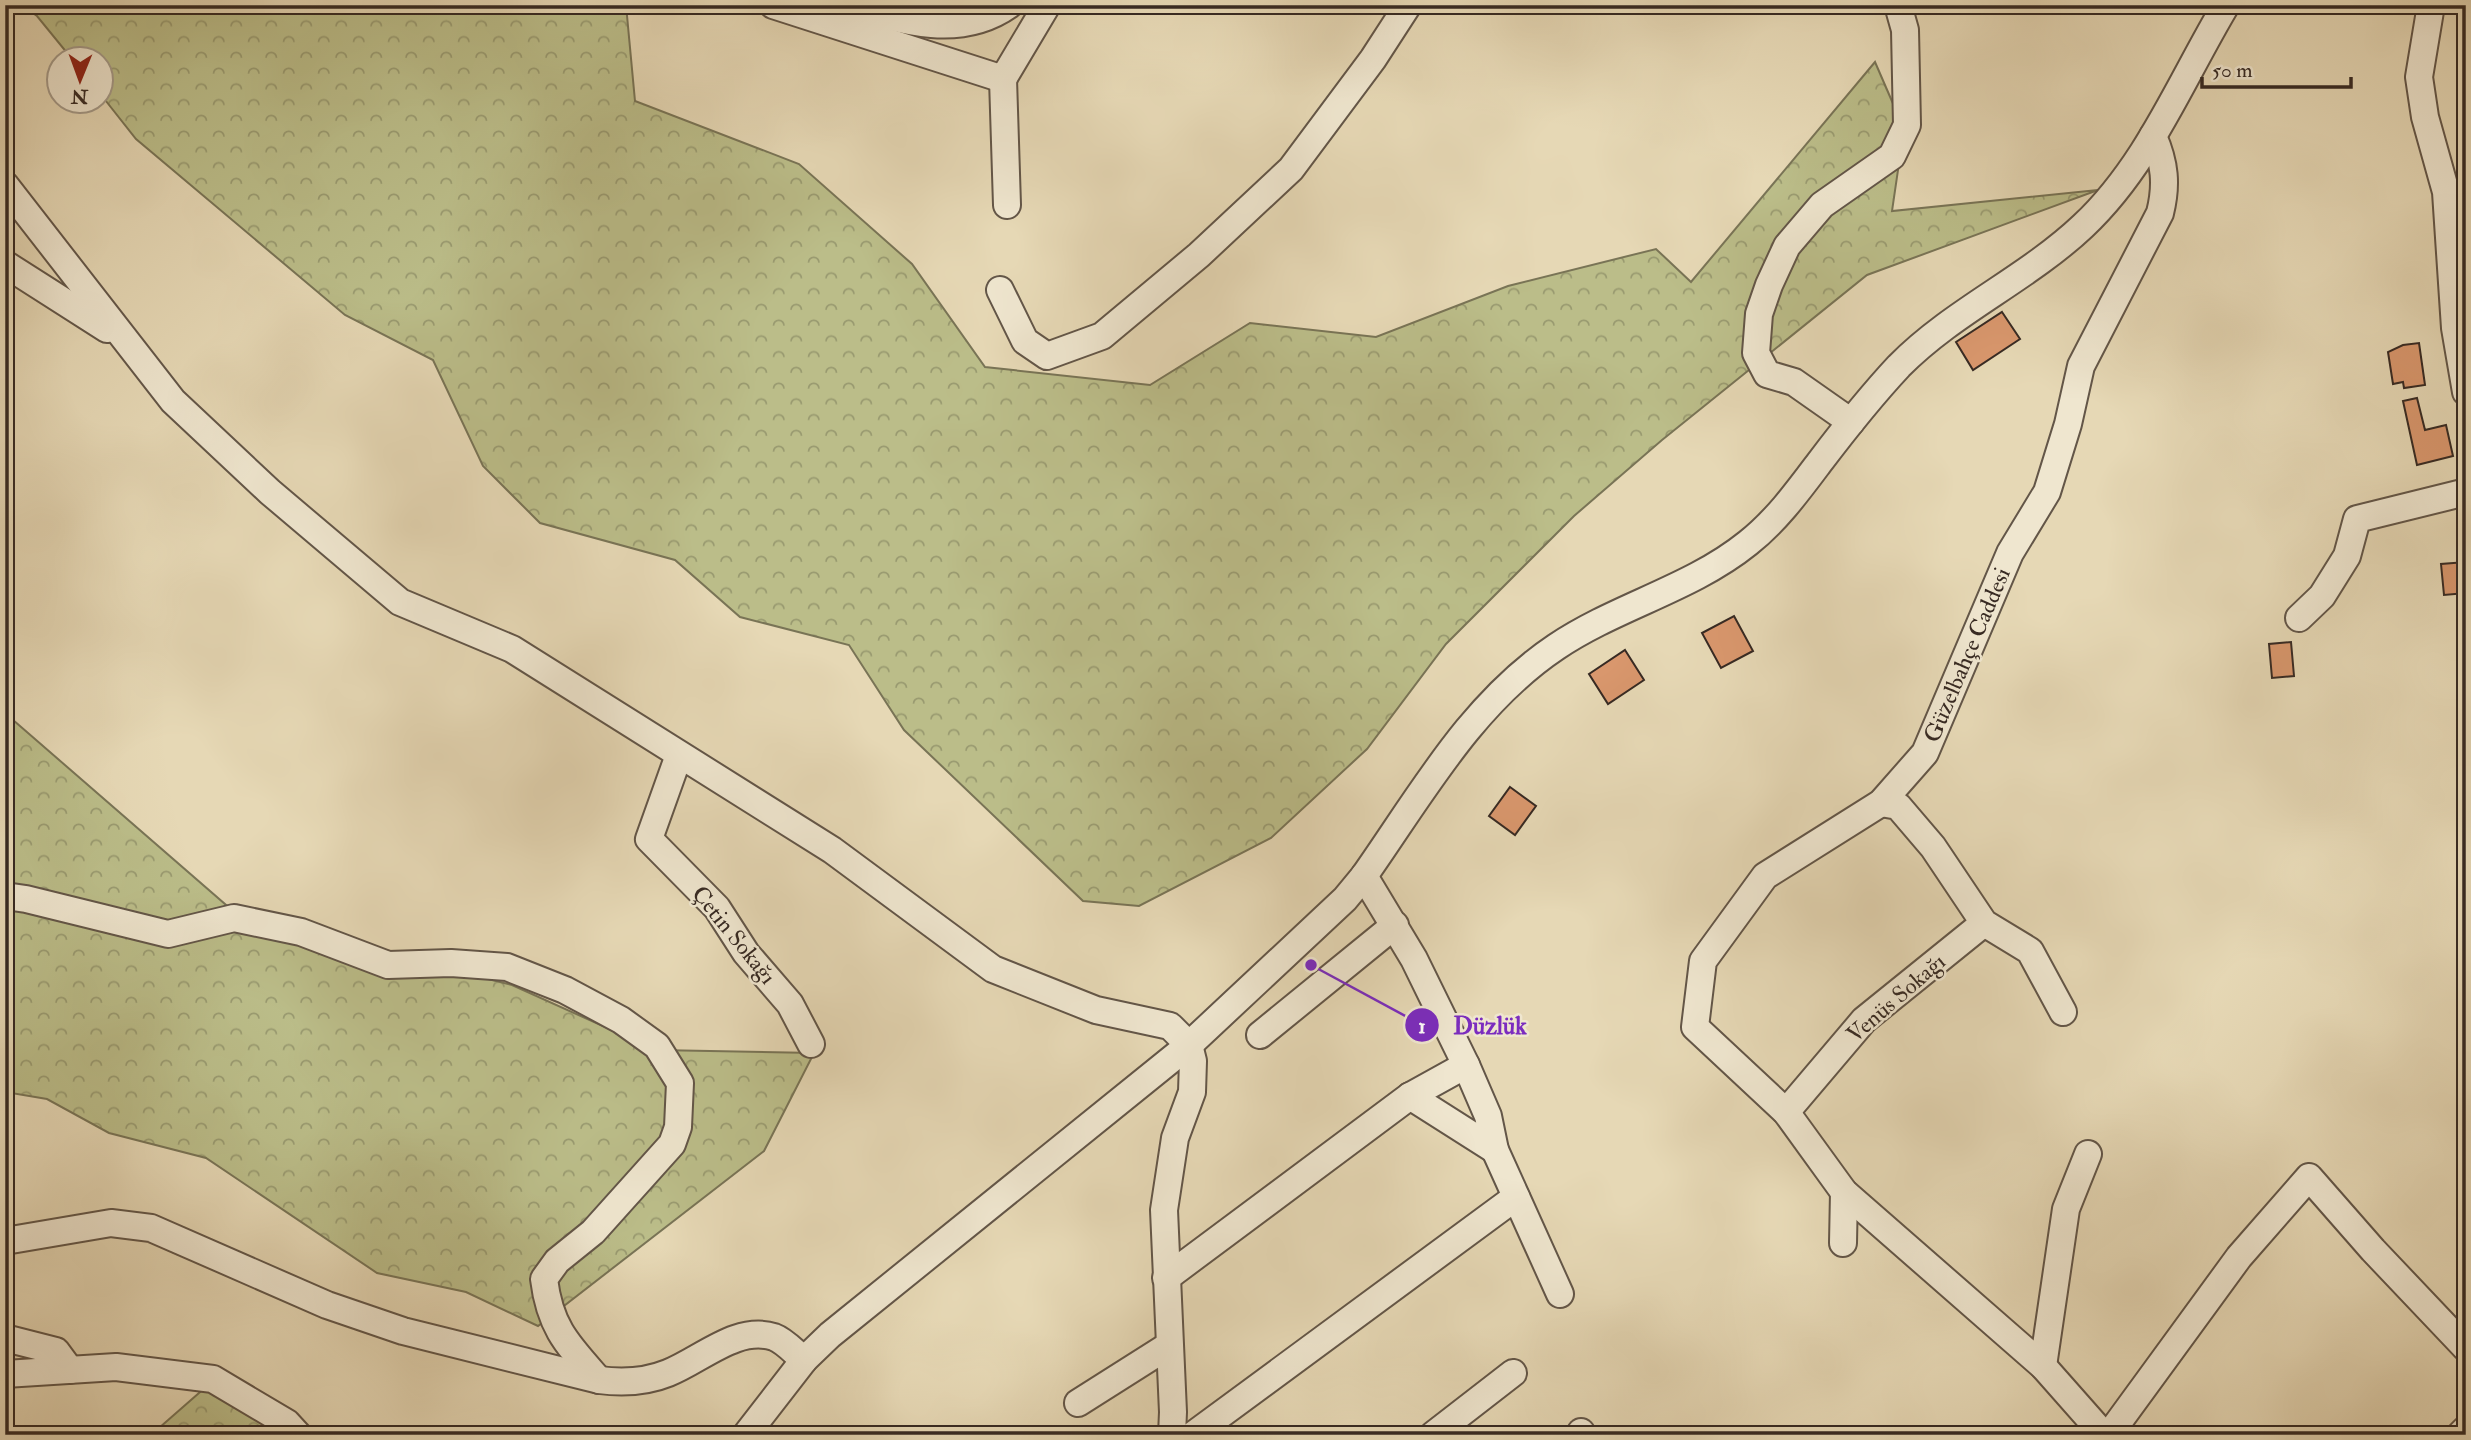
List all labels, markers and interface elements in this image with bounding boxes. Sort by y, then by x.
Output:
north arrow [46,46,116,116]
scale bar [2202,46,2350,90]
text: 50 m [2212,57,2253,84]
text: N [70,84,89,108]
street label: Güzelbahçe Caddesi [1917,563,2017,747]
street label: Çetin Sokağı [686,880,782,990]
street label: Venüs Sokağı [1841,947,1951,1049]
callout: Düzlük [1405,1003,1541,1048]
text: Düzlük [1453,1011,1527,1042]
text: 1 [1418,1013,1426,1040]

